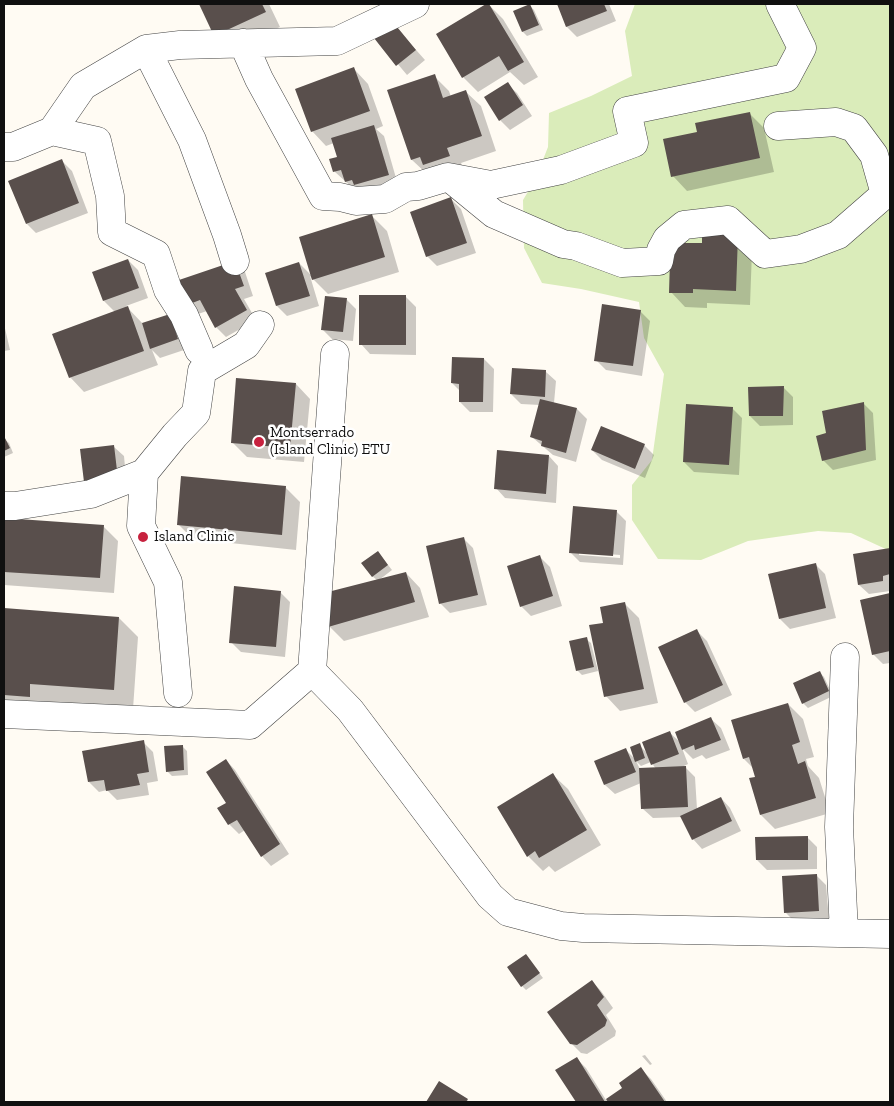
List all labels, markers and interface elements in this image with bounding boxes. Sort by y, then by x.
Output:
place label: Montserrado (Island Clinic) ETU [270,424,390,459]
marker: Montserrado (Island Clinic) ETU [252,435,266,449]
place label: Island Clinic [154,528,234,546]
marker: Island Clinic [136,530,150,544]

